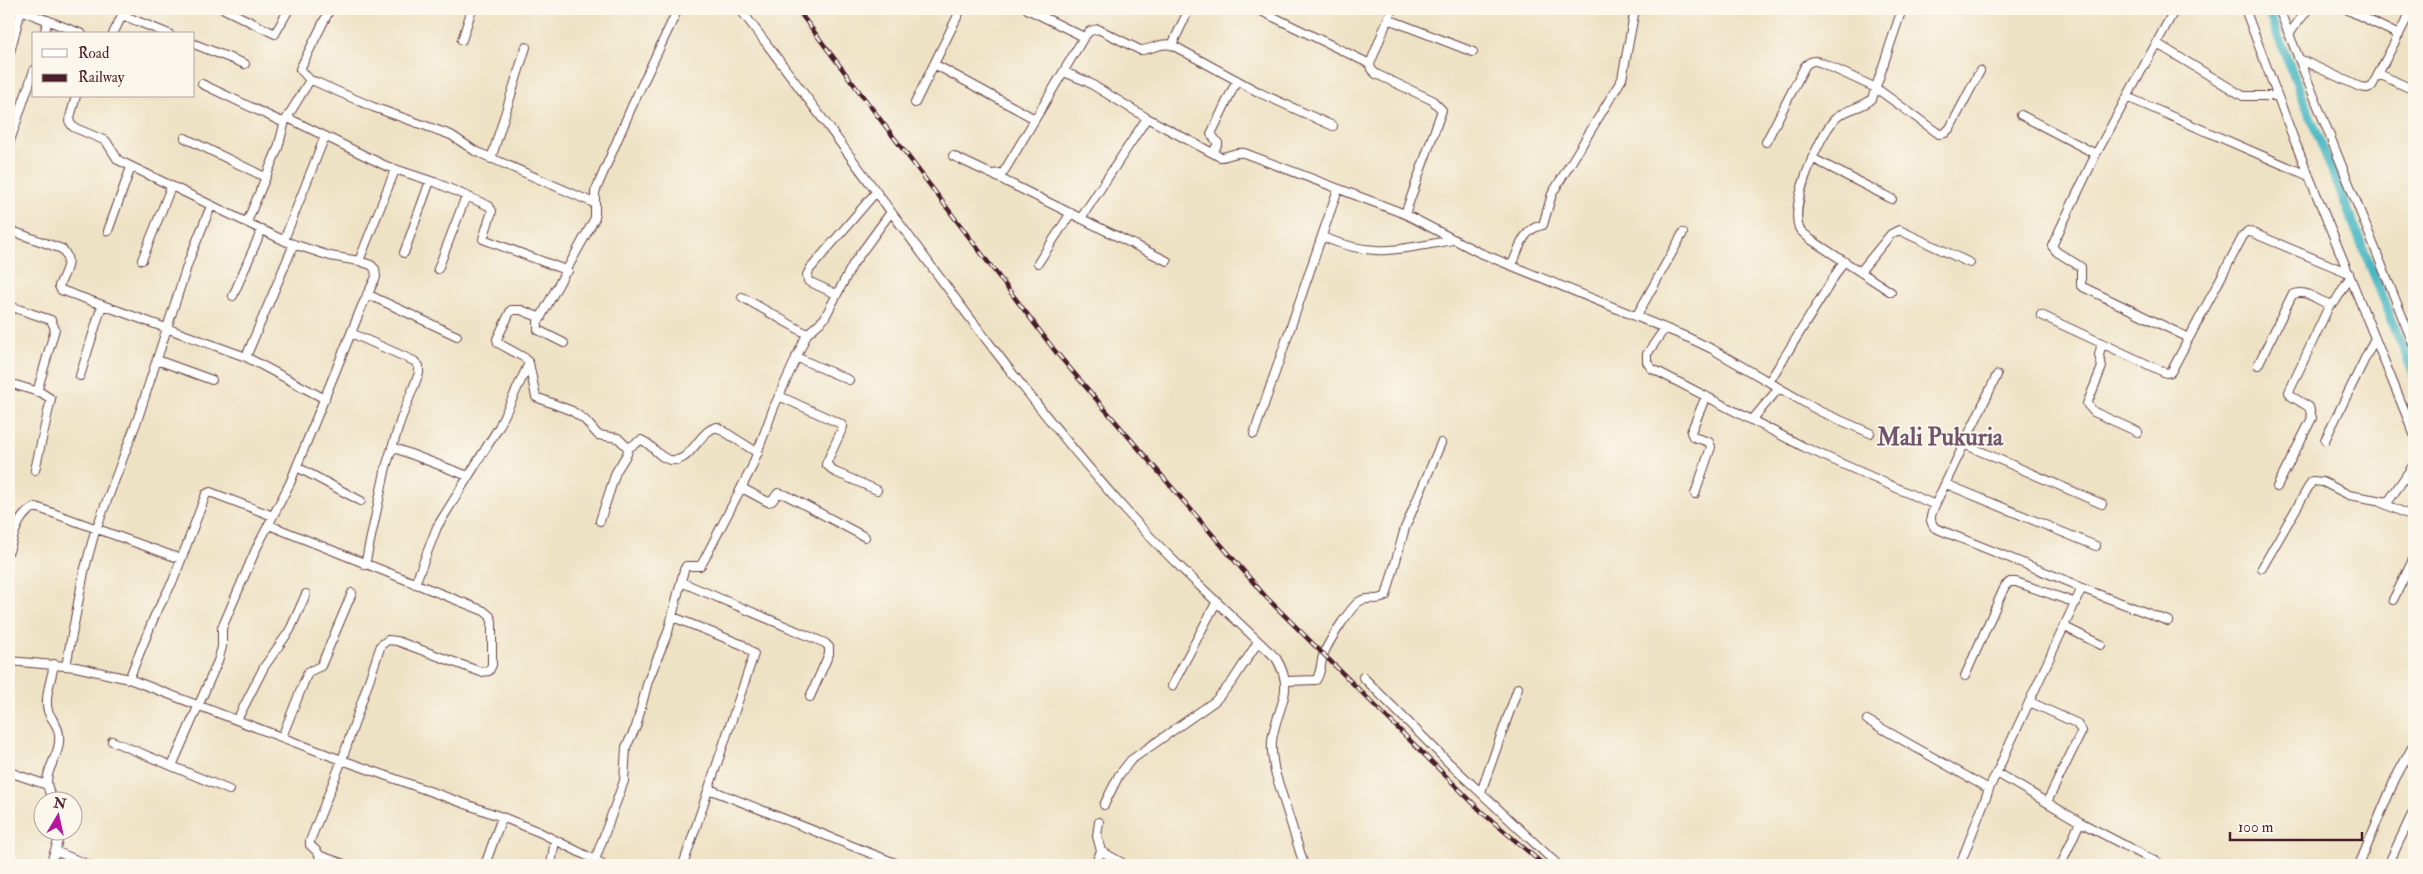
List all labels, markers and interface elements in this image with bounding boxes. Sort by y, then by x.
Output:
legend [32,32,195,98]
text: Road [78,44,110,63]
text: Railway [78,68,125,87]
district label: Mali Pukuria [1876,422,2004,453]
north arrow [32,792,82,842]
text: N [51,794,68,813]
scale bar [2230,809,2363,841]
text: 100 m [2238,818,2274,837]

